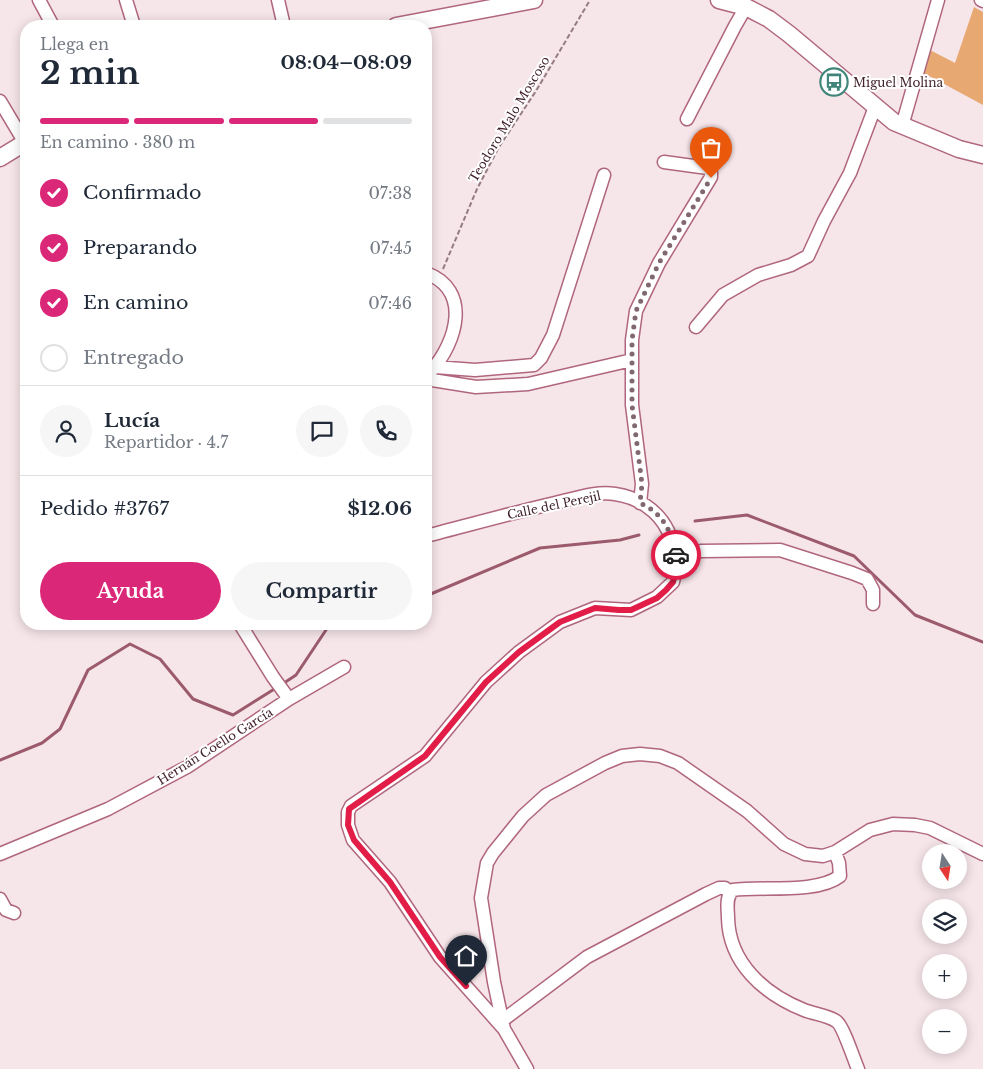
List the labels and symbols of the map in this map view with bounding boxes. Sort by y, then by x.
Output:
street label: Teodoro Malo Moscoso [465,53,553,185]
bus stop icon: Miguel Molina [819,67,849,97]
place label: Miguel Molina [853,75,943,90]
pin [690,127,732,178]
street label: Calle del Perejil [506,488,602,522]
courier [651,530,701,580]
street label: Hernán Coello García [154,704,276,788]
north arrow [922,844,968,889]
pin [445,935,487,986]

